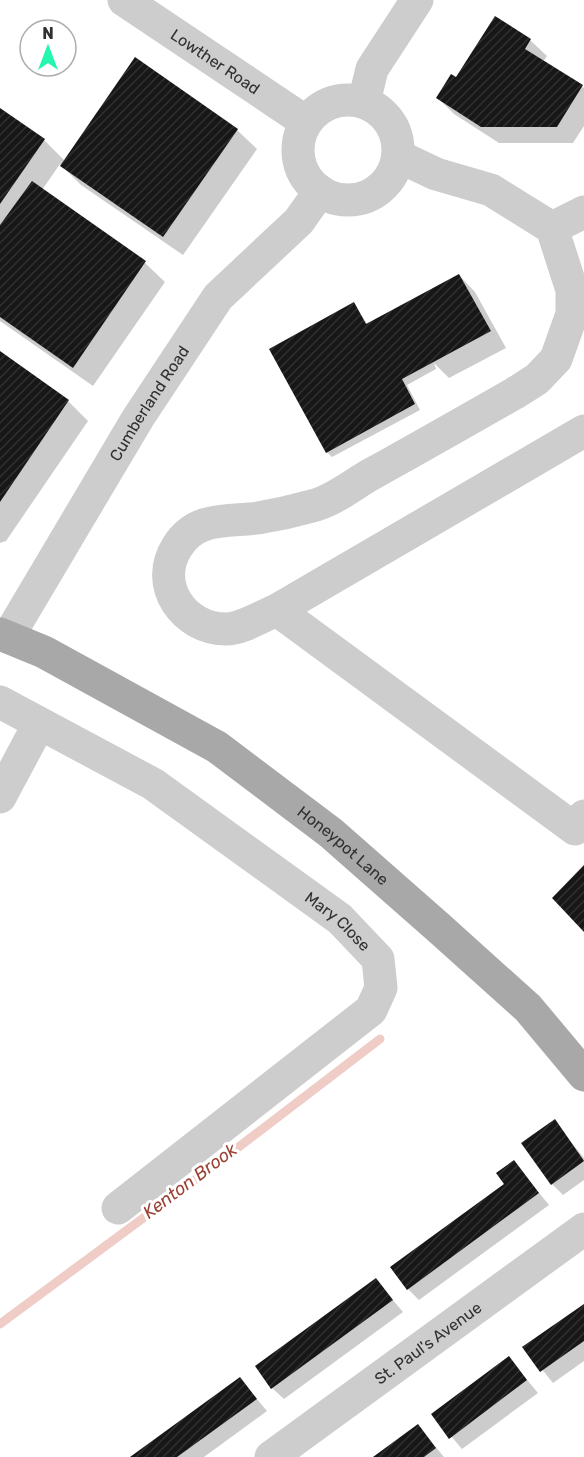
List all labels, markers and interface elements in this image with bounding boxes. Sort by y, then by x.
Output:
north arrow [18,18,78,78]
text: N [42,24,54,43]
street label: Lowther Road [167,25,264,98]
street label: Cumberland Road [105,342,193,464]
street label: Honeypot Lane [294,802,393,889]
street label: Mary Close [301,887,375,955]
water label: Kenton Brook [139,1138,242,1224]
street label: St. Paul's Avenue [371,1298,485,1388]

